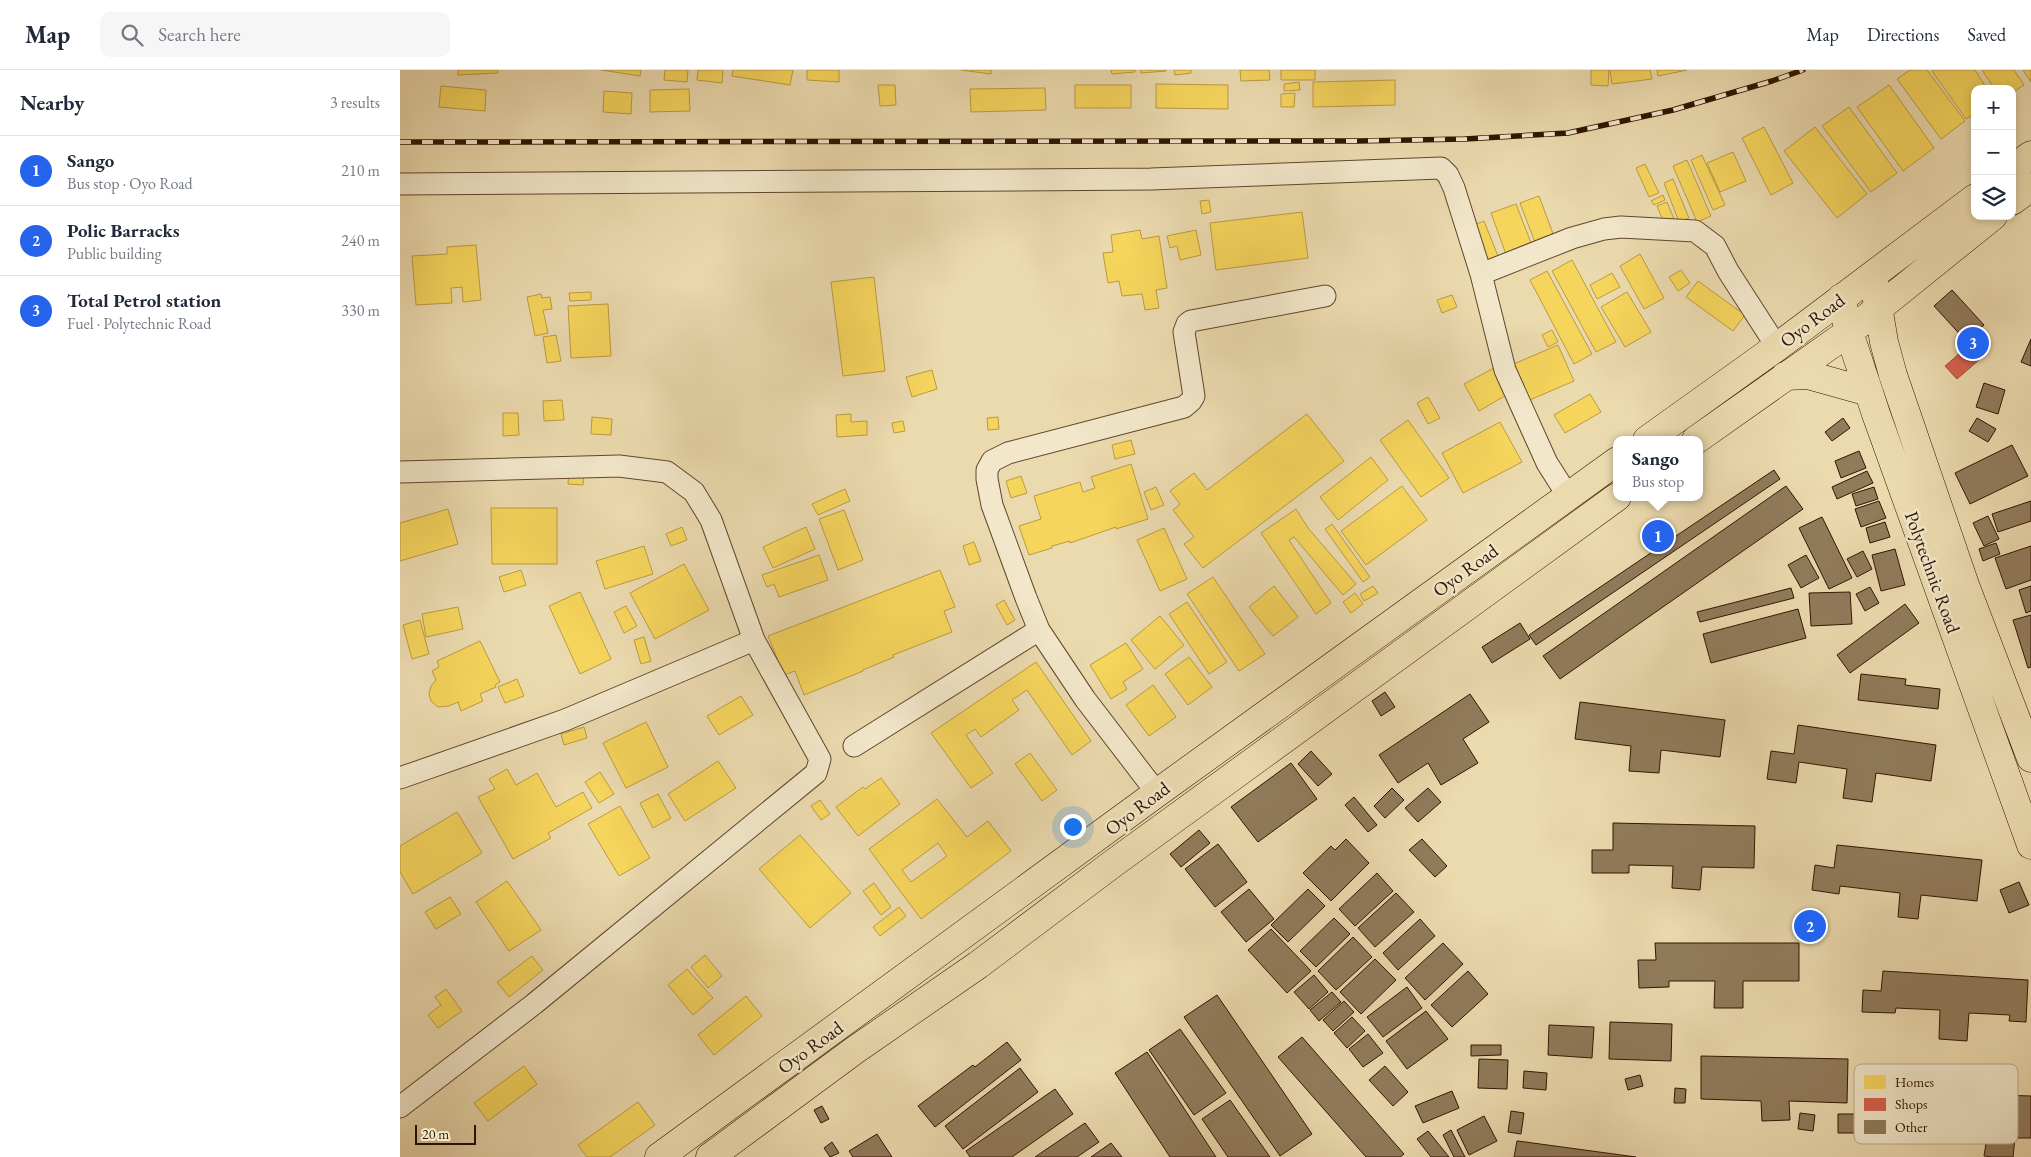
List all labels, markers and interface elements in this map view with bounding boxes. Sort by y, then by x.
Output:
search box [100,12,450,57]
text: Map [25,19,70,50]
icon: search [118,21,146,49]
text: Search here [158,22,241,47]
text: Map [1807,23,1839,46]
text: Directions [1867,23,1939,46]
text: Saved [1967,23,2006,46]
map controls [1971,85,2016,220]
button: + [1971,85,2016,130]
text: Nearby [20,89,84,116]
text: 3 results [330,92,380,113]
button: − [1971,130,2016,175]
text: Sango [67,148,114,173]
text: 1 [32,160,40,181]
text: 210 m [341,160,380,181]
text: Bus stop · Oyo Road [67,173,193,194]
button: layers [1971,175,2016,220]
text: Polic Barracks [67,218,180,243]
text: 2 [32,230,40,251]
text: 240 m [341,230,380,251]
text: Public building [67,243,162,264]
text: Total Petrol station [67,288,221,313]
street label: Oyo Road [1775,288,1850,353]
text: 3 [32,300,40,321]
text: 330 m [341,300,380,321]
text: Fuel · Polytechnic Road [67,313,211,334]
pin: 3 [1957,324,1989,362]
popup [1613,436,1703,501]
text: Sango [1632,446,1679,471]
text: Bus stop [1632,471,1684,492]
street label: Polytechnic Road [1899,508,1966,637]
pin: 1 [1642,517,1674,555]
street label: Oyo Road [1427,538,1503,603]
street label: Oyo Road [1100,776,1175,841]
your location [1060,814,1086,840]
pin: 2 [1794,907,1826,945]
street label: Oyo Road [772,1015,848,1080]
legend [1854,1064,2018,1144]
text: Homes [1895,1073,1935,1091]
text: Shops [1895,1095,1928,1113]
text: Other [1895,1118,1928,1136]
scale bar [415,1122,476,1145]
text: 20 m [422,1125,449,1143]

